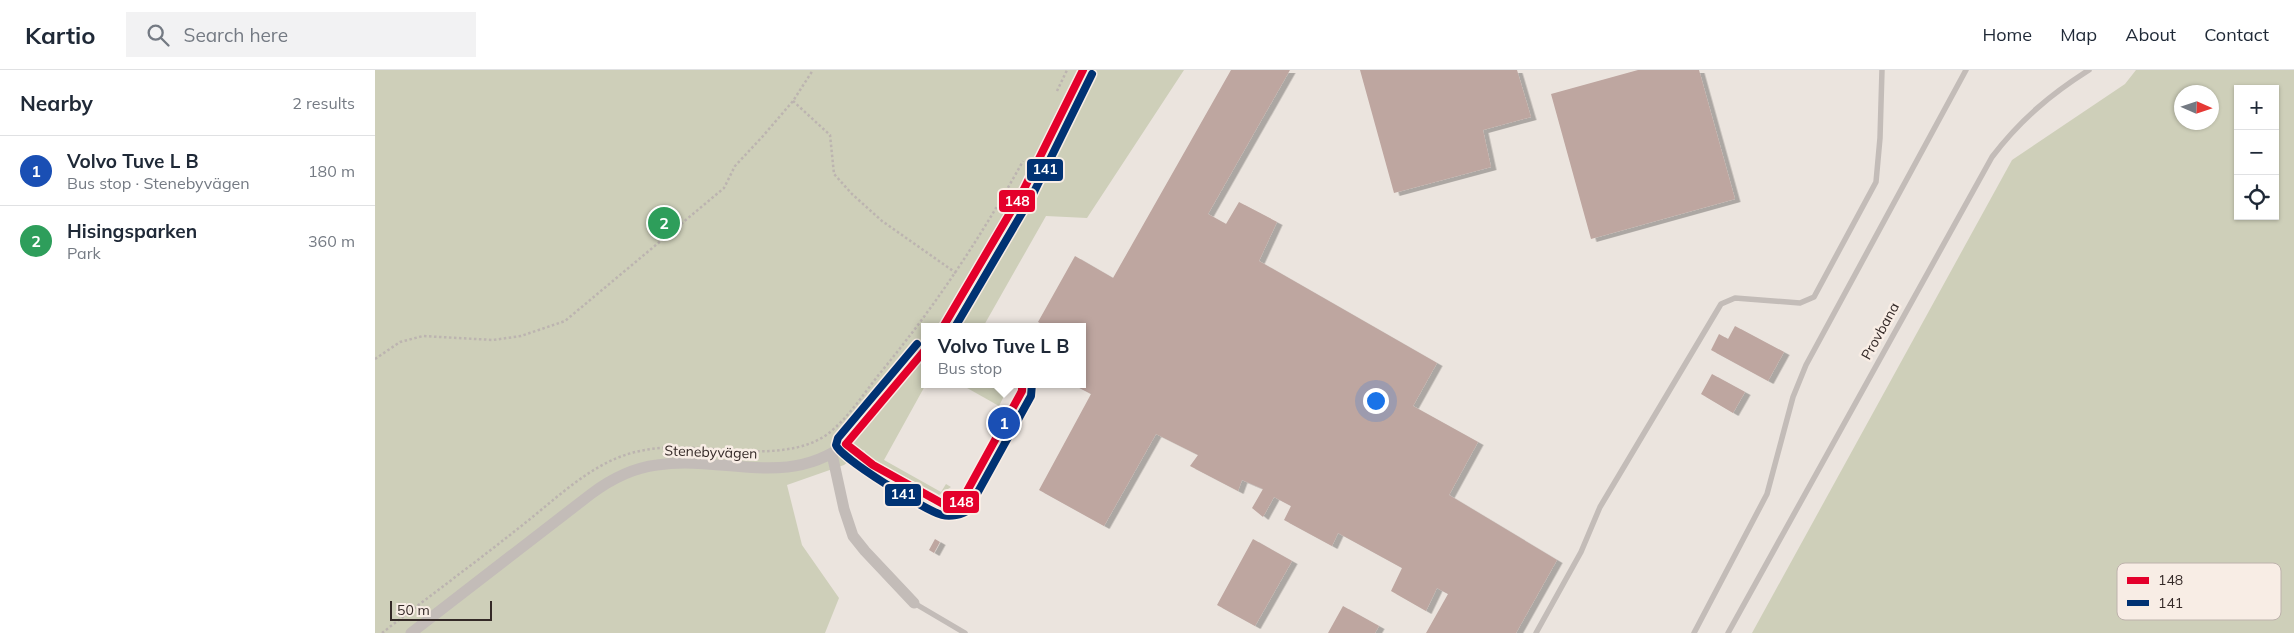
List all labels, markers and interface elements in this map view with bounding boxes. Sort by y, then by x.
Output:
search box [126,12,476,57]
text: Kartio [25,20,96,50]
icon: search [144,21,172,49]
text: Search here [184,23,288,47]
text: Home [1982,23,2032,46]
text: Map [2060,23,2097,46]
text: About [2125,23,2176,46]
text: Contact [2204,23,2269,46]
north arrow [2174,85,2219,130]
map controls [2234,85,2279,220]
button: + [2234,85,2279,130]
text: Nearby [20,90,93,116]
text: 2 results [292,93,355,113]
button: − [2234,130,2279,175]
text: Volvo Tuve L B [67,149,199,173]
line badge: 141 [1026,158,1064,182]
text: 141 [1032,160,1058,178]
text: 1 [31,161,41,181]
text: 180 m [308,161,355,181]
text: Bus stop · Stenebyvägen [67,173,250,193]
button: locate [2234,175,2279,220]
line badge: 148 [998,189,1036,213]
text: 148 [1004,192,1030,210]
pin: 2 [648,204,680,242]
text: Hisingsparken [67,219,197,243]
text: 2 [31,231,41,251]
text: 360 m [308,231,355,251]
text: Park [67,243,101,263]
street label: Provbana [1857,299,1903,363]
popup [921,323,1086,388]
text: Volvo Tuve L B [938,334,1069,358]
text: Bus stop [938,358,1002,378]
your location [1363,388,1389,414]
pin: 1 [988,404,1020,442]
street label: Stenebyvägen [664,441,758,463]
line badge: 141 [884,483,922,507]
text: 141 [890,485,916,503]
line badge: 148 [942,490,980,514]
text: 148 [948,493,974,511]
legend [2117,563,2281,620]
text: 148 [2158,571,2183,589]
text: 141 [2158,594,2183,612]
scale bar [390,598,493,621]
text: 50 m [397,601,430,619]

